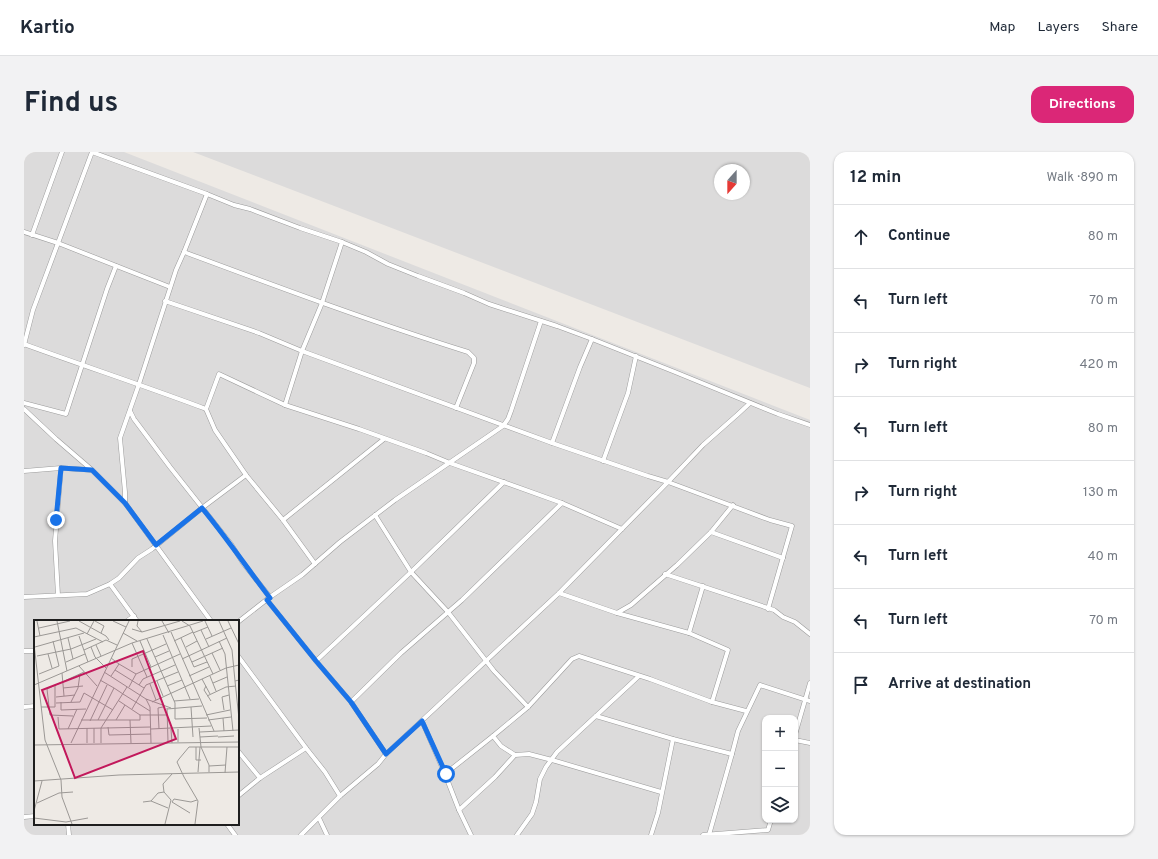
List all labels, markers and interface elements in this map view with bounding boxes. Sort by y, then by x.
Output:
text: Kartio [20,16,75,40]
text: Map [989,19,1015,36]
text: Layers [1037,19,1079,36]
text: Share [1101,19,1138,36]
text: Find us [24,86,118,122]
button: Directions [1031,86,1134,123]
north arrow [714,164,750,200]
text: 12 min [850,167,901,189]
text: Walk · 890 m [1046,170,1118,186]
icon: ahead [850,226,872,248]
text: Continue [888,227,950,246]
text: 80 m [1088,229,1118,245]
icon: left [850,290,872,312]
text: Turn left [888,291,948,310]
text: 70 m [1089,293,1118,309]
icon: right [850,354,872,376]
text: Turn right [888,355,957,374]
text: 420 m [1080,357,1118,373]
icon: left [850,418,872,440]
text: Turn left [888,419,948,438]
text: 80 m [1088,421,1118,437]
icon: right [850,482,872,504]
text: Turn right [888,483,957,502]
text: 130 m [1083,485,1118,501]
route end [47,511,65,529]
icon: left [850,546,872,568]
text: Turn left [888,547,948,566]
text: 40 m [1088,549,1118,565]
icon: left [850,610,872,632]
text: Turn left [888,611,948,630]
text: 70 m [1089,613,1118,629]
inset map [34,620,239,825]
icon: arrive [850,674,872,696]
text: Arrive at destination [888,675,1031,694]
map controls [762,715,798,823]
button: + [762,715,798,751]
button: − [762,751,798,787]
route start [437,765,455,783]
button: layers [762,787,798,823]

